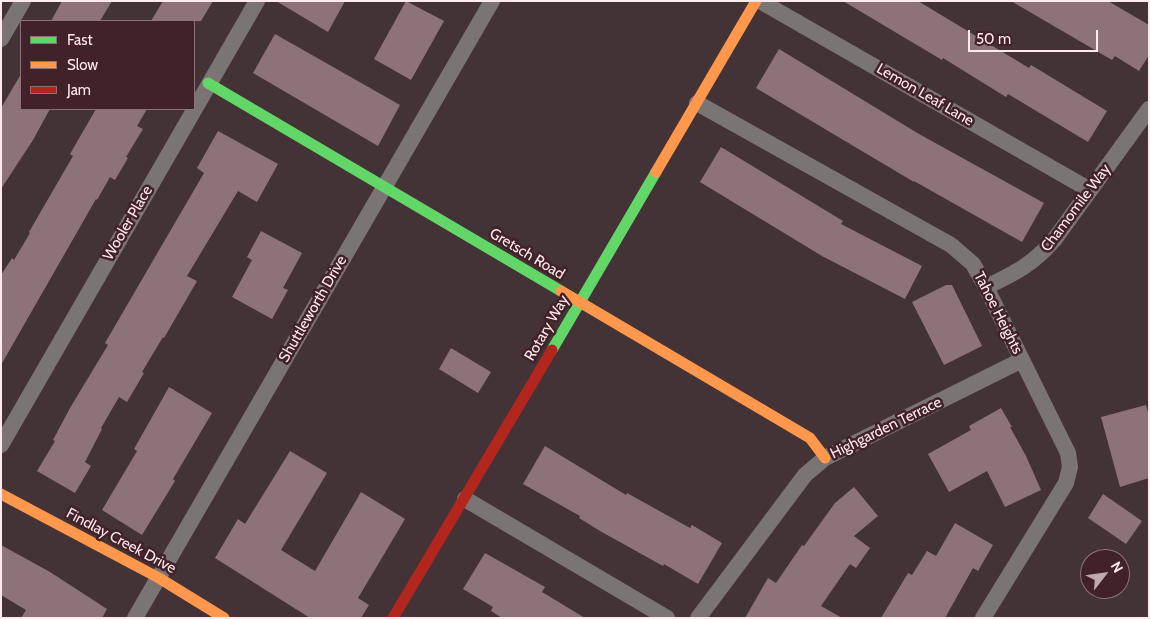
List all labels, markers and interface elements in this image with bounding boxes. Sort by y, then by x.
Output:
legend [20,20,195,110]
scale bar [970,20,1100,52]
text: 50 m [976,30,1011,48]
text: Fast [67,31,92,49]
text: Slow [67,56,98,74]
street label: Lemon Leaf Lane [873,60,977,130]
text: Jam [67,81,91,99]
street label: Chamomile Way [1037,161,1115,255]
street label: Wooler Place [99,183,157,263]
street label: Gretsch Road [486,225,568,283]
street label: Shuttleworth Drive [275,253,351,365]
street label: Tahoe Heights [970,269,1026,357]
street label: Rotary Way [521,292,573,364]
street label: Highgarden Terrace [827,393,945,463]
street label: Findlay Creek Drive [63,504,179,578]
north arrow [1080,549,1130,599]
text: N [1107,558,1127,576]

